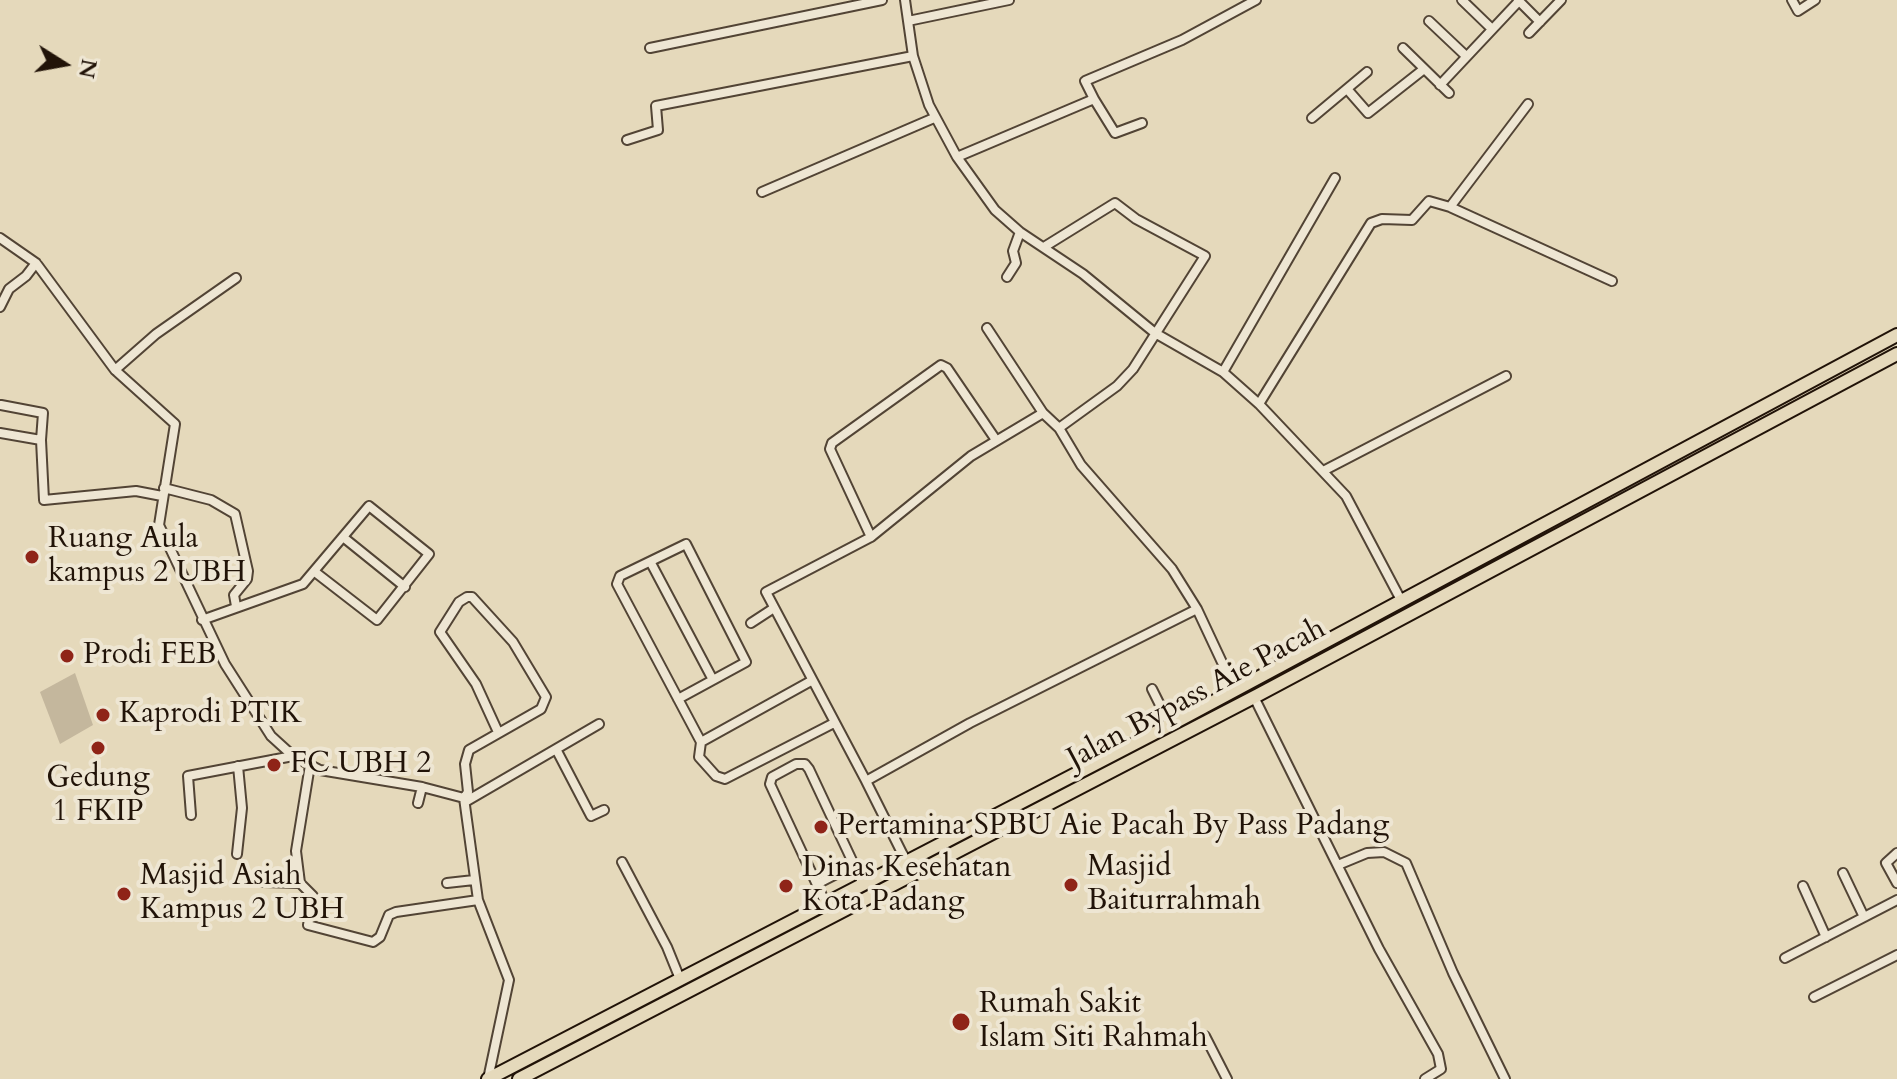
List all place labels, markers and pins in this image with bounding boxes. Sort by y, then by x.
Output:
place label: Ruang Aula kampus 2 UBH [48,522,246,592]
marker: Ruang Aula kampus 2 UBH [23,548,41,566]
place label: Prodi FEB [83,638,216,674]
marker: Prodi FEB [58,647,76,665]
place label: Kaprodi PTIK [119,697,302,733]
marker: Kaprodi PTIK [94,706,112,724]
marker: Gedung 1 FKIP [89,739,107,757]
place label: FC UBH 2 [290,747,431,783]
marker: FC UBH 2 [265,756,283,774]
place label: Gedung 1 FKIP [46,761,150,832]
place label: Pertamina SPBU Aie Pacah By Pass Padang [837,809,1389,845]
marker: Pertamina SPBU Aie Pacah By Pass Padang [812,818,830,836]
place label: Masjid Baiturrahmah [1087,850,1261,920]
place label: Dinas Kesehatan Kota Padang [802,851,1011,922]
place label: Masjid Asiah Kampus 2 UBH [140,859,345,930]
marker: Masjid Baiturrahmah [1062,876,1080,894]
marker: Dinas Kesehatan Kota Padang [777,877,795,895]
marker: Masjid Asiah Kampus 2 UBH [115,885,133,903]
place label: Rumah Sakit Islam Siti Rahmah [979,987,1208,1058]
marker: Rumah Sakit Islam Siti Rahmah [950,1011,972,1033]

